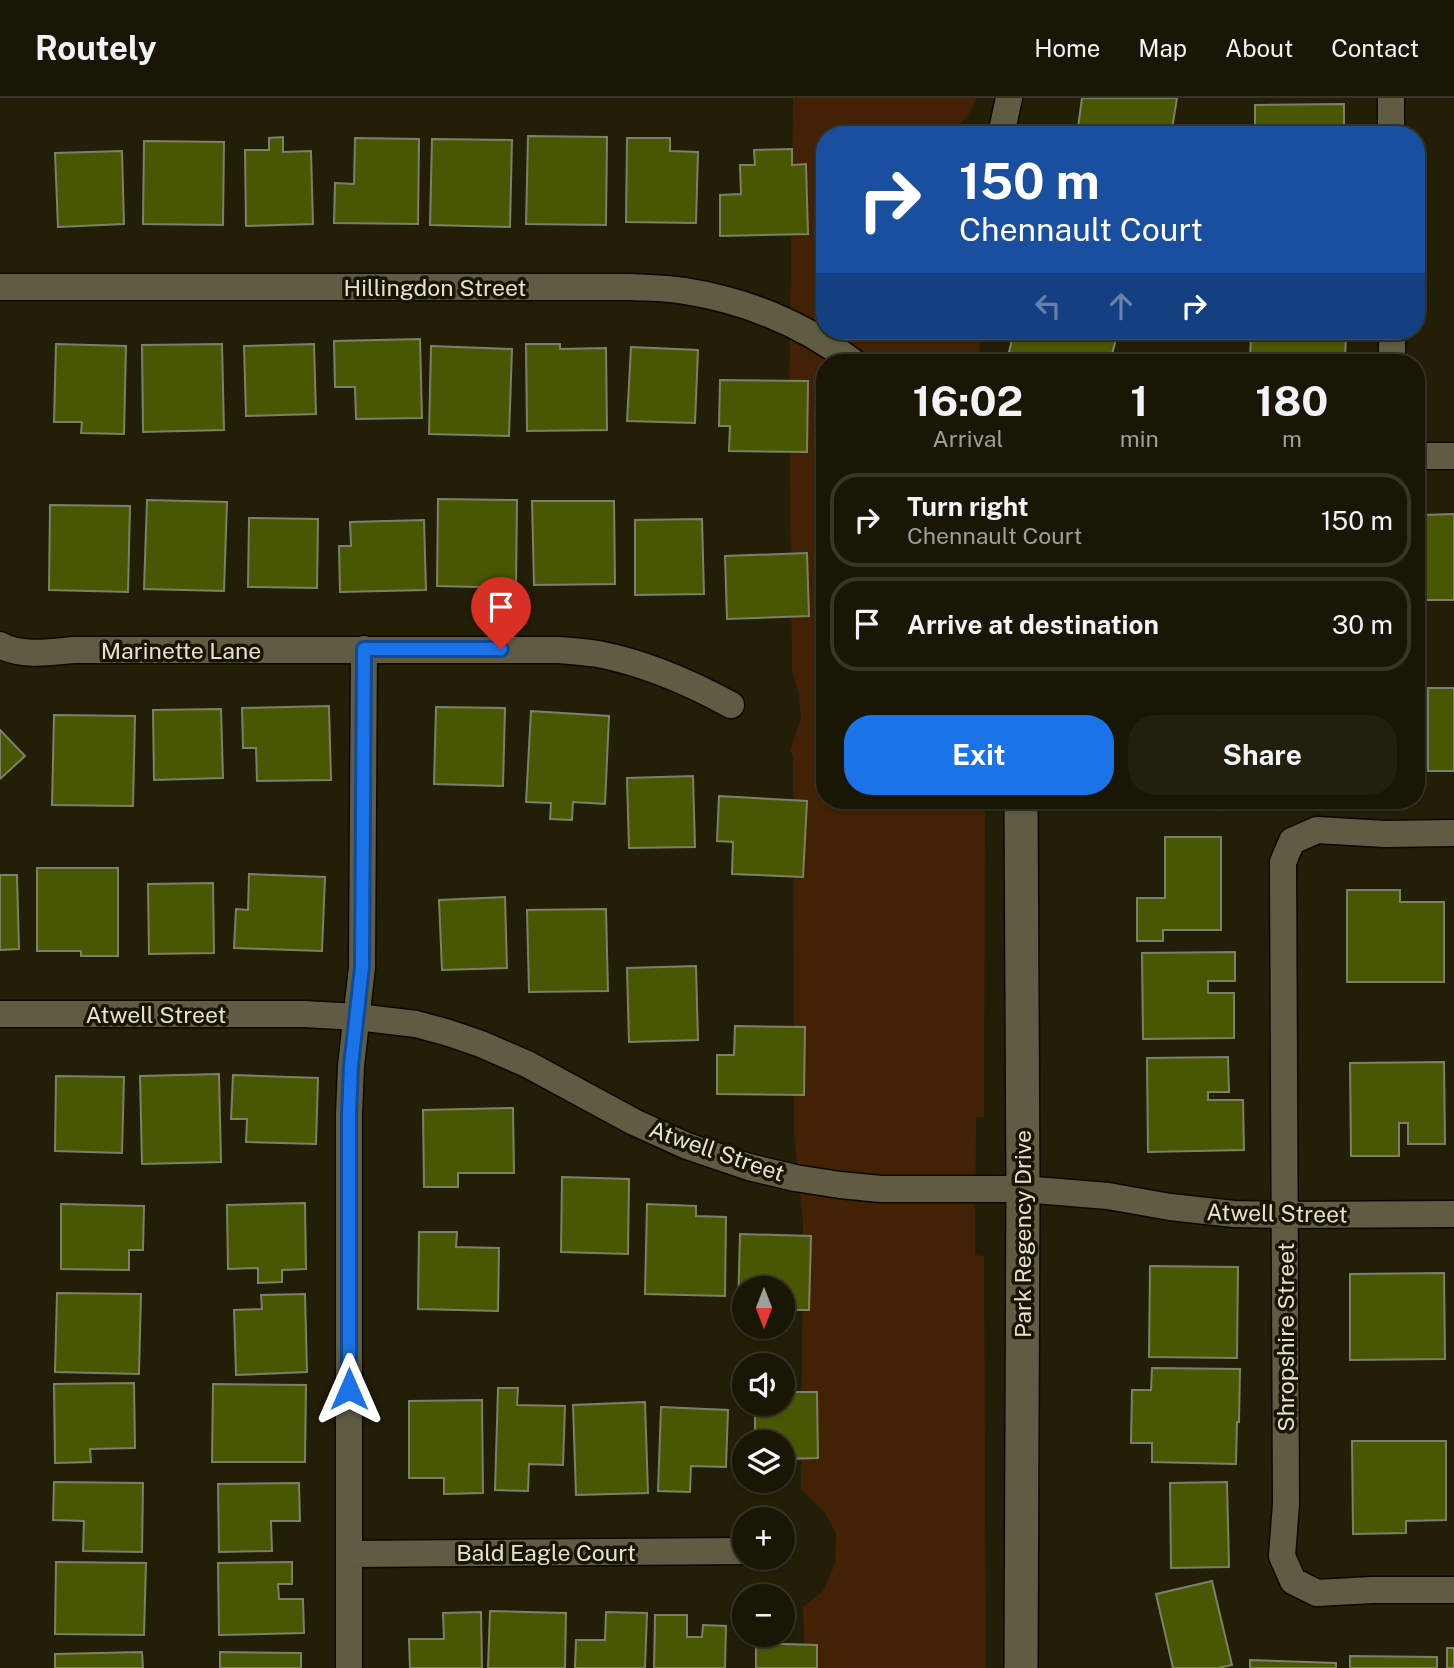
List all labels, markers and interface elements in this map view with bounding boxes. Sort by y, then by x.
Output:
text: Routely [35,29,157,67]
text: Home [1034,34,1100,62]
text: Map [1138,34,1187,62]
text: About [1225,34,1293,62]
text: Contact [1331,34,1419,62]
text: 150 m [959,152,1100,210]
icon: right [844,154,935,245]
text: Chennault Court [959,211,1203,248]
street label: Hillingdon Street [344,274,526,301]
icon: left [1029,287,1067,325]
icon: ahead [1102,287,1140,325]
icon: right [1175,287,1213,325]
text: 16:02 [913,376,1023,425]
text: 1 [1130,376,1148,425]
text: 180 [1255,376,1328,425]
text: Arrival [932,425,1003,452]
text: min [1120,425,1159,452]
text: m [1282,425,1302,452]
text: Turn right [907,491,1029,522]
icon: right [848,501,886,539]
text: 150 m [1321,505,1393,536]
text: Chennault Court [907,522,1082,549]
pin [471,577,531,649]
icon: arrive [482,588,520,626]
icon: arrive [848,605,886,643]
text: Arrive at destination [907,609,1159,640]
text: 30 m [1332,609,1393,640]
street label: Marinette Lane [101,637,261,664]
button: Exit [844,715,1114,795]
button: Share [1128,715,1397,795]
street label: Atwell Street [85,1001,227,1028]
street label: Atwell Street [646,1115,788,1187]
street label: Park Regency Drive [1009,1130,1036,1338]
street label: Atwell Street [1206,1198,1348,1228]
street label: Shropshire Street [1272,1242,1299,1432]
north arrow [732,1276,794,1339]
map controls [732,1276,795,1647]
position arrow [312,1352,386,1426]
button: sound [732,1353,795,1416]
button: layers [732,1430,795,1493]
button: + [732,1507,795,1570]
street label: Bald Eagle Court [456,1539,636,1566]
button: − [732,1584,795,1647]

